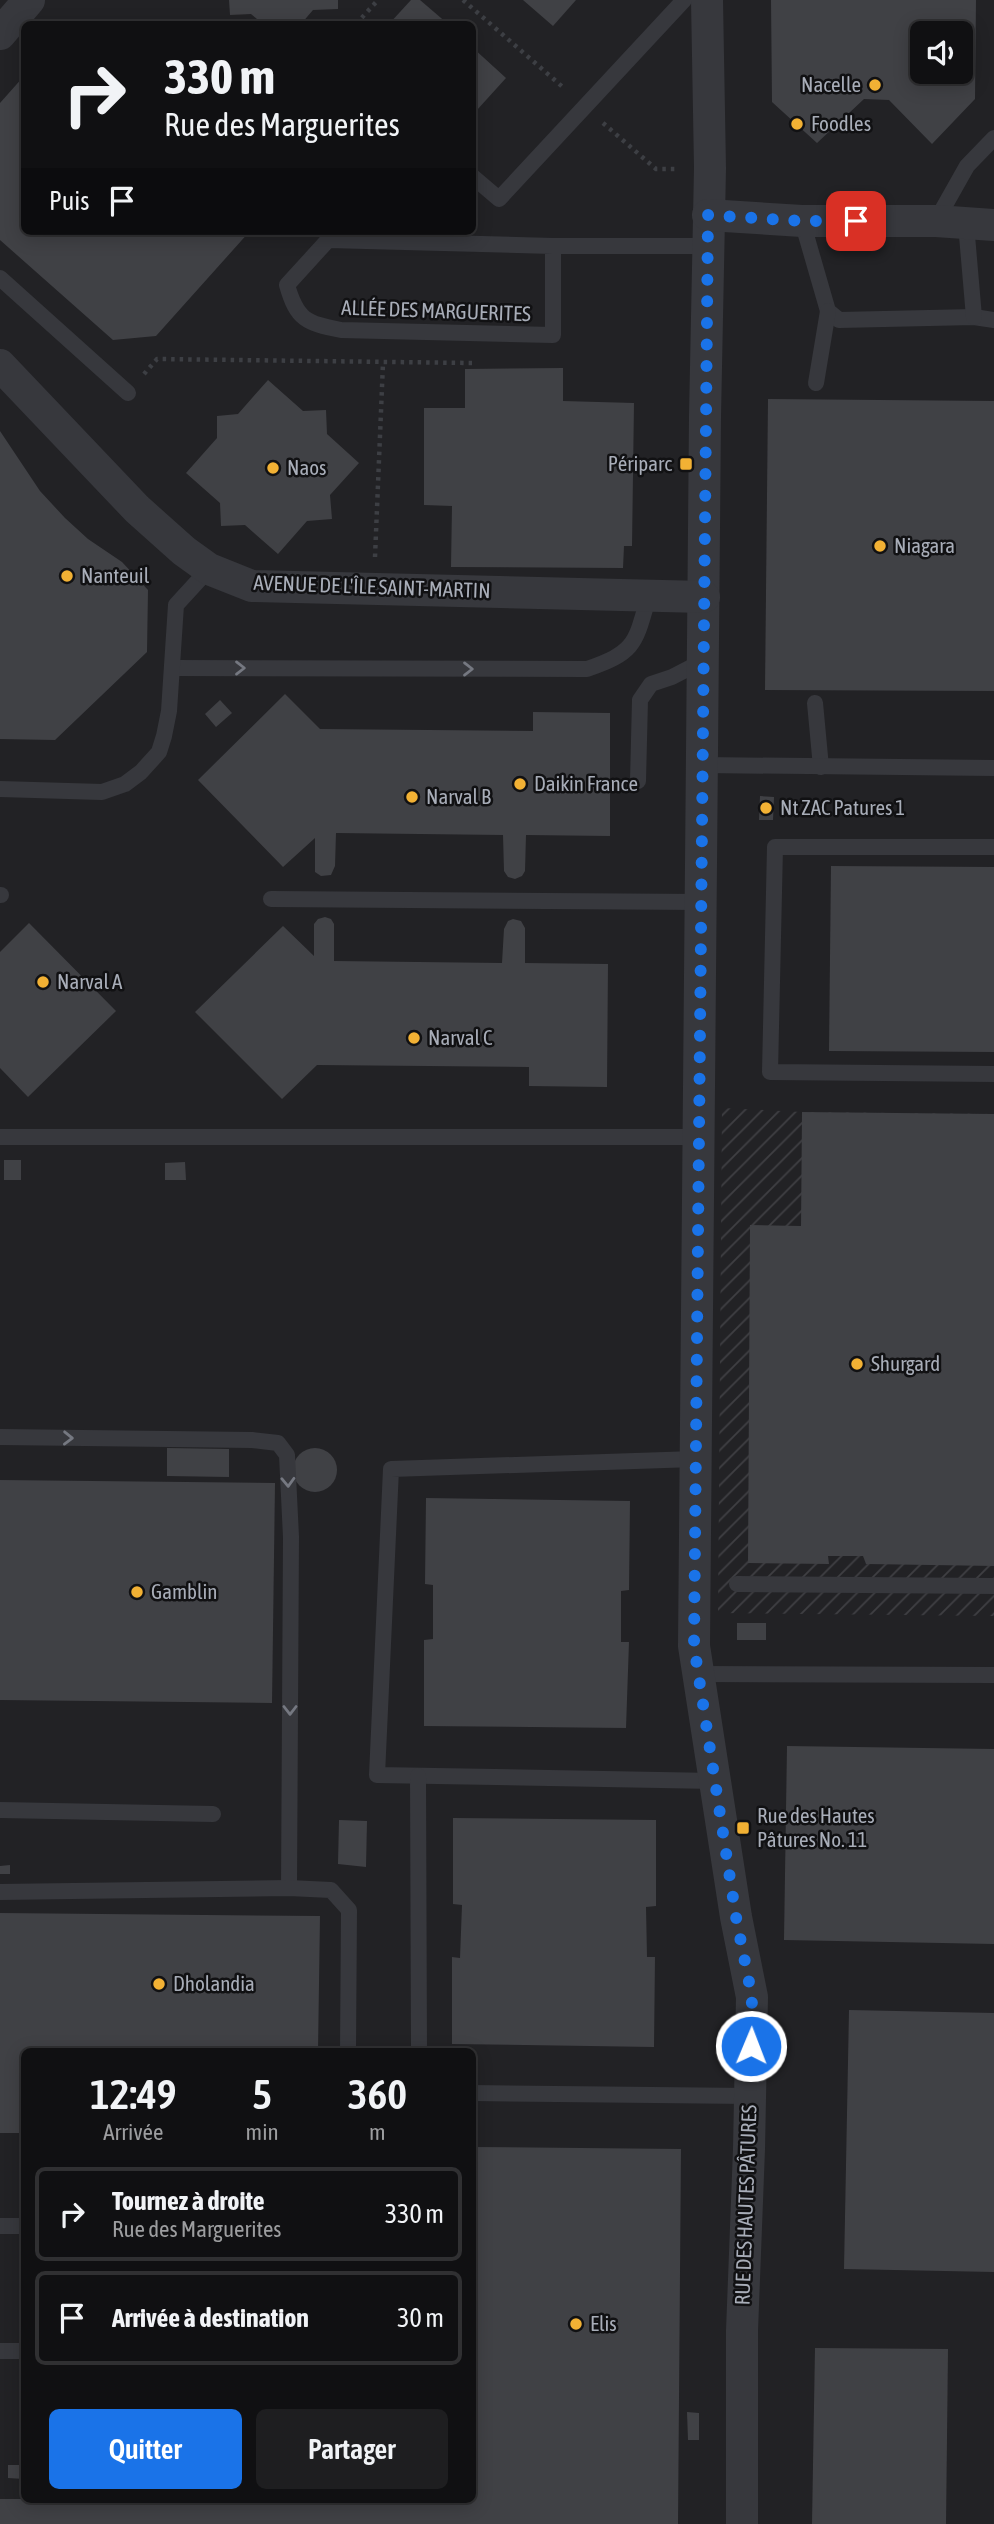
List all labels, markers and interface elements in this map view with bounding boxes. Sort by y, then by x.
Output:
map controls [910,21,973,84]
button: sound [910,21,973,84]
text: 330 m [164,48,275,104]
icon: right [49,49,140,140]
place label: Nacelle [801,72,861,96]
marker: Nacelle [867,77,883,93]
text: Rue des Marguerites [164,106,400,143]
place label: Foodles [811,111,871,135]
marker: Foodles [789,116,805,132]
icon: arrive [103,182,141,220]
text: Puis [49,186,89,216]
pin [826,191,886,251]
icon: arrive [837,202,875,240]
street label: ALLÉE DES MARGUERITES [341,295,531,325]
place label: Périparc [608,451,672,475]
place label: Naos [287,455,326,479]
marker: Périparc [678,456,694,472]
marker: Naos [265,460,281,476]
place label: Niagara [894,533,955,557]
marker: Niagara [872,538,888,554]
place label: Nanteuil [81,563,150,587]
marker: Nanteuil [59,568,75,584]
street label: AVENUE DE L'ÎLE SAINT-MARTIN [253,570,491,602]
one-way arrow [235,660,246,676]
one-way arrow [462,661,473,676]
place label: Daikin France [534,771,638,795]
marker: Daikin France [512,776,528,792]
place label: Narval B [426,784,491,808]
marker: Narval B [404,789,420,805]
place label: Nt ZAC Patures 1 [780,795,905,819]
marker: Nt ZAC Patures 1 [758,800,774,816]
place label: Narval A [57,969,123,993]
marker: Narval A [35,974,51,990]
place label: Narval C [428,1025,493,1049]
marker: Narval C [406,1030,422,1046]
place label: Shurgard [871,1351,940,1375]
marker: Shurgard [849,1356,865,1372]
one-way arrow [63,1430,74,1446]
one-way arrow [281,1477,296,1488]
place label: Gamblin [151,1579,218,1603]
marker: Gamblin [129,1584,145,1600]
one-way arrow [282,1705,298,1715]
place label: Rue des Hautes Pâtures No. 11 [757,1803,875,1851]
marker: Rue des Hautes Pâtures No. 11 [735,1820,751,1836]
place label: Dholandia [173,1971,255,1995]
marker: Dholandia [151,1976,167,1992]
position arrow [714,2009,788,2083]
text: 12:49 [90,2070,177,2118]
text: 5 [252,2070,272,2118]
text: 360 [348,2070,407,2118]
street label: RUE DES HAUTES PÂTURES [730,2104,761,2306]
text: Arrivée [103,2119,163,2145]
text: min [246,2119,279,2145]
text: m [369,2119,386,2145]
text: Tournez à droite [112,2186,265,2216]
icon: right [53,2195,91,2233]
text: 330 m [385,2199,444,2229]
text: Rue des Marguerites [112,2216,282,2242]
icon: arrive [53,2299,91,2337]
text: Arrivée à destination [112,2303,309,2333]
text: 30 m [397,2303,444,2333]
place label: Elis [590,2311,617,2335]
marker: Elis [568,2316,584,2332]
button: Quitter [49,2409,242,2489]
button: Partager [256,2409,448,2489]

